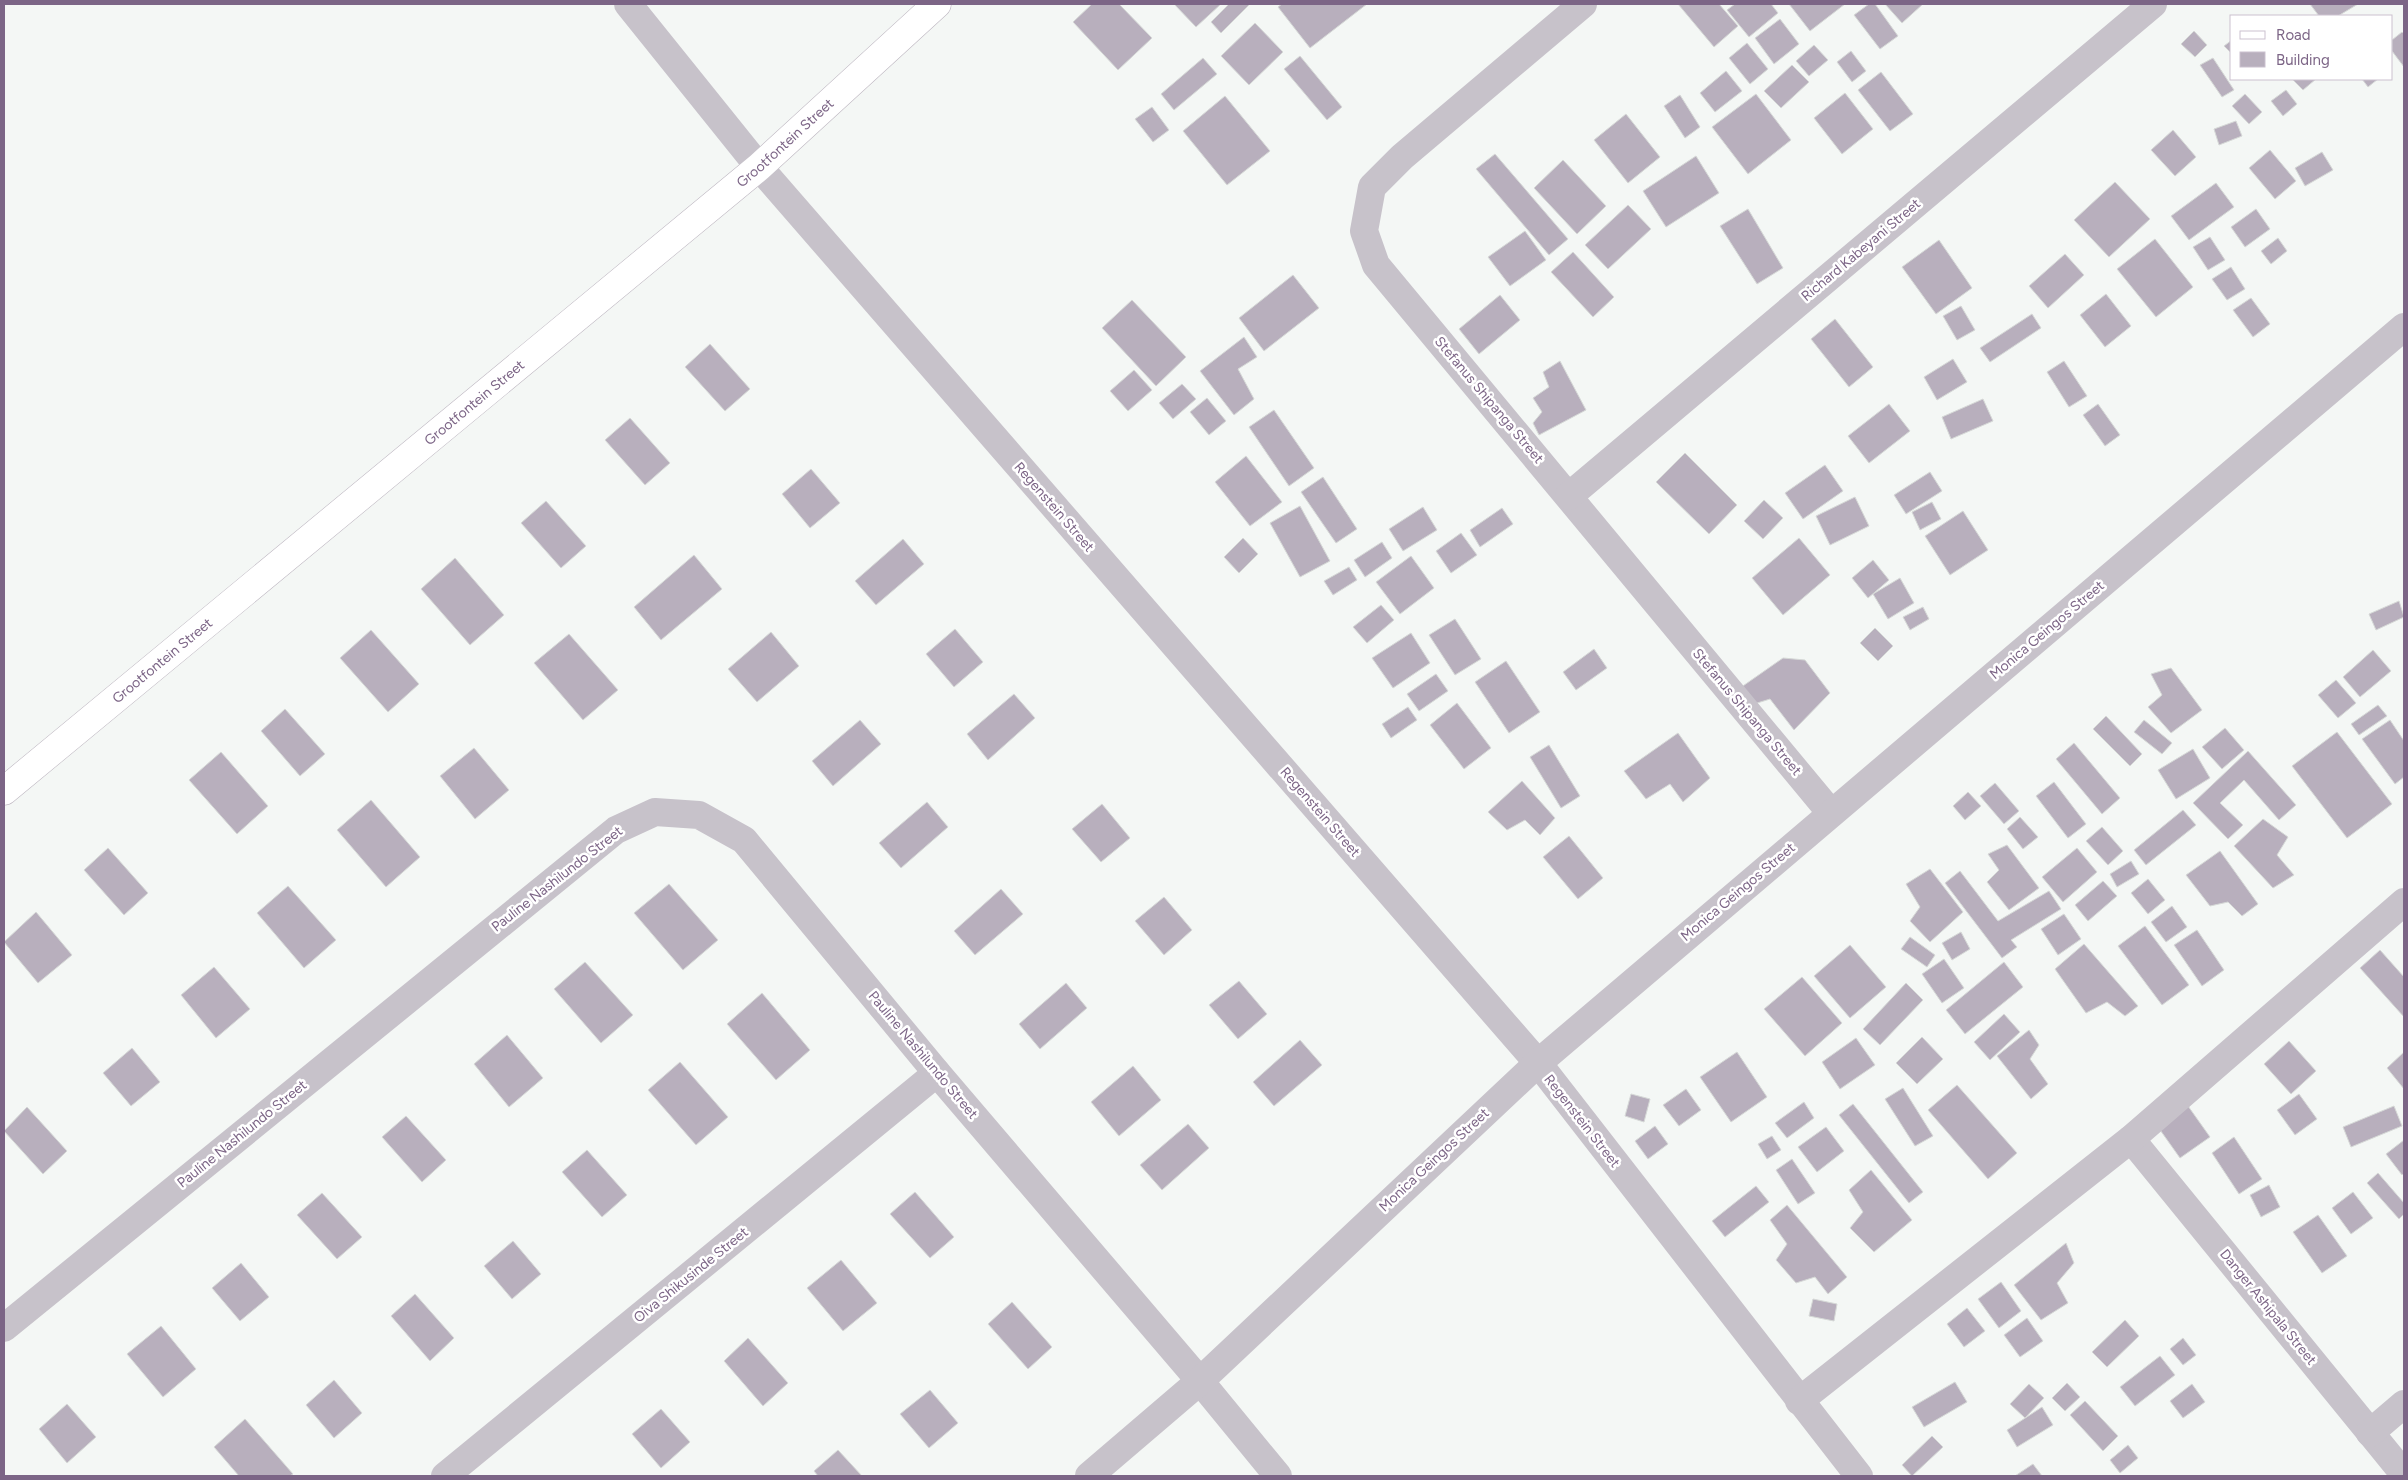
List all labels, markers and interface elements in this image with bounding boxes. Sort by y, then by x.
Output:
legend [2230,15,2393,80]
text: Road [2276,26,2311,44]
text: Building [2276,51,2330,69]
street label: Grootfontein Street [733,95,837,191]
street label: Richard Kabeyani Street [1798,195,1924,305]
street label: Stefanus Shipanga Street [1431,333,1547,467]
street label: Grootfontein Street [421,356,528,449]
street label: Regenstein Street [1010,459,1098,555]
street label: Monica Geingos Street [1986,577,2108,683]
street label: Grootfontein Street [109,614,215,707]
street label: Stefanus Shipanga Street [1689,645,1805,779]
street label: Regenstein Street [1276,764,1364,860]
street label: Pauline Nashilundo Street [488,823,626,935]
street label: Monica Geingos Street [1677,839,1799,945]
street label: Pauline Nashilundo Street [865,988,981,1122]
street label: Regenstein Street [1540,1071,1624,1171]
street label: Pauline Nashilundo Street [174,1077,310,1191]
street label: Monica Geingos Street [1376,1105,1492,1215]
street label: Oiva Shikusinde Street [630,1224,752,1326]
street label: Danger Ashipala Street [2216,1246,2320,1368]

